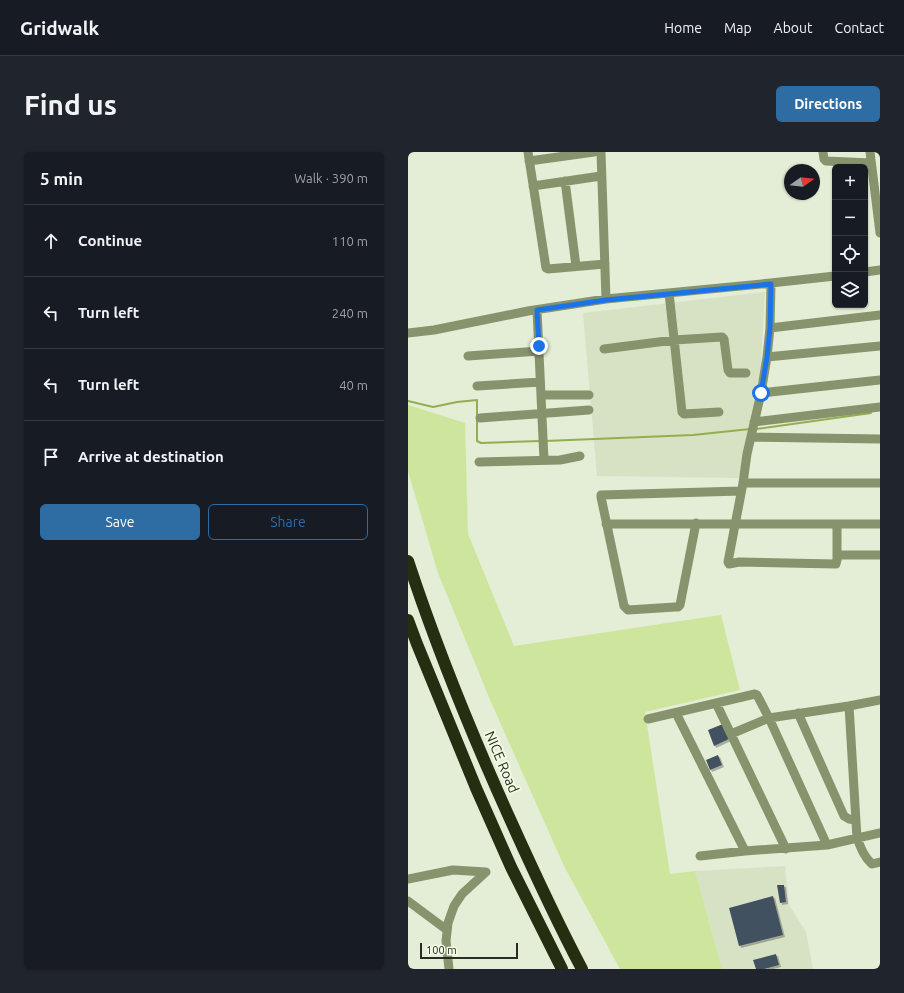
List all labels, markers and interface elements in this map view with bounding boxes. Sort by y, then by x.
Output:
text: Gridwalk [20,17,99,39]
text: Home [664,20,702,36]
text: Map [724,20,752,36]
text: About [774,20,813,36]
text: Contact [835,20,884,36]
button: Directions [776,86,880,122]
text: Find us [24,89,117,120]
north arrow [784,164,820,200]
map controls [832,164,868,308]
button: + [832,164,868,200]
text: 5 min [40,169,83,188]
text: Walk · 390 m [294,171,368,185]
button: − [832,200,868,236]
icon: ahead [40,230,62,252]
text: Continue [78,232,142,249]
text: 110 m [332,234,368,248]
button: locate [832,236,868,272]
button: layers [832,272,868,308]
icon: left [40,302,62,324]
text: Turn left [78,304,139,321]
text: 240 m [332,306,368,320]
route end [530,337,548,355]
icon: left [40,374,62,396]
text: Turn left [78,376,139,393]
text: 40 m [339,378,368,392]
route start [752,384,770,402]
icon: arrive [40,446,62,468]
text: Arrive at destination [78,448,224,465]
button: Save [40,504,200,540]
button: Share [208,504,368,540]
street label: NICE Road [482,729,522,795]
scale bar [420,941,518,960]
text: 100 m [426,944,457,956]

